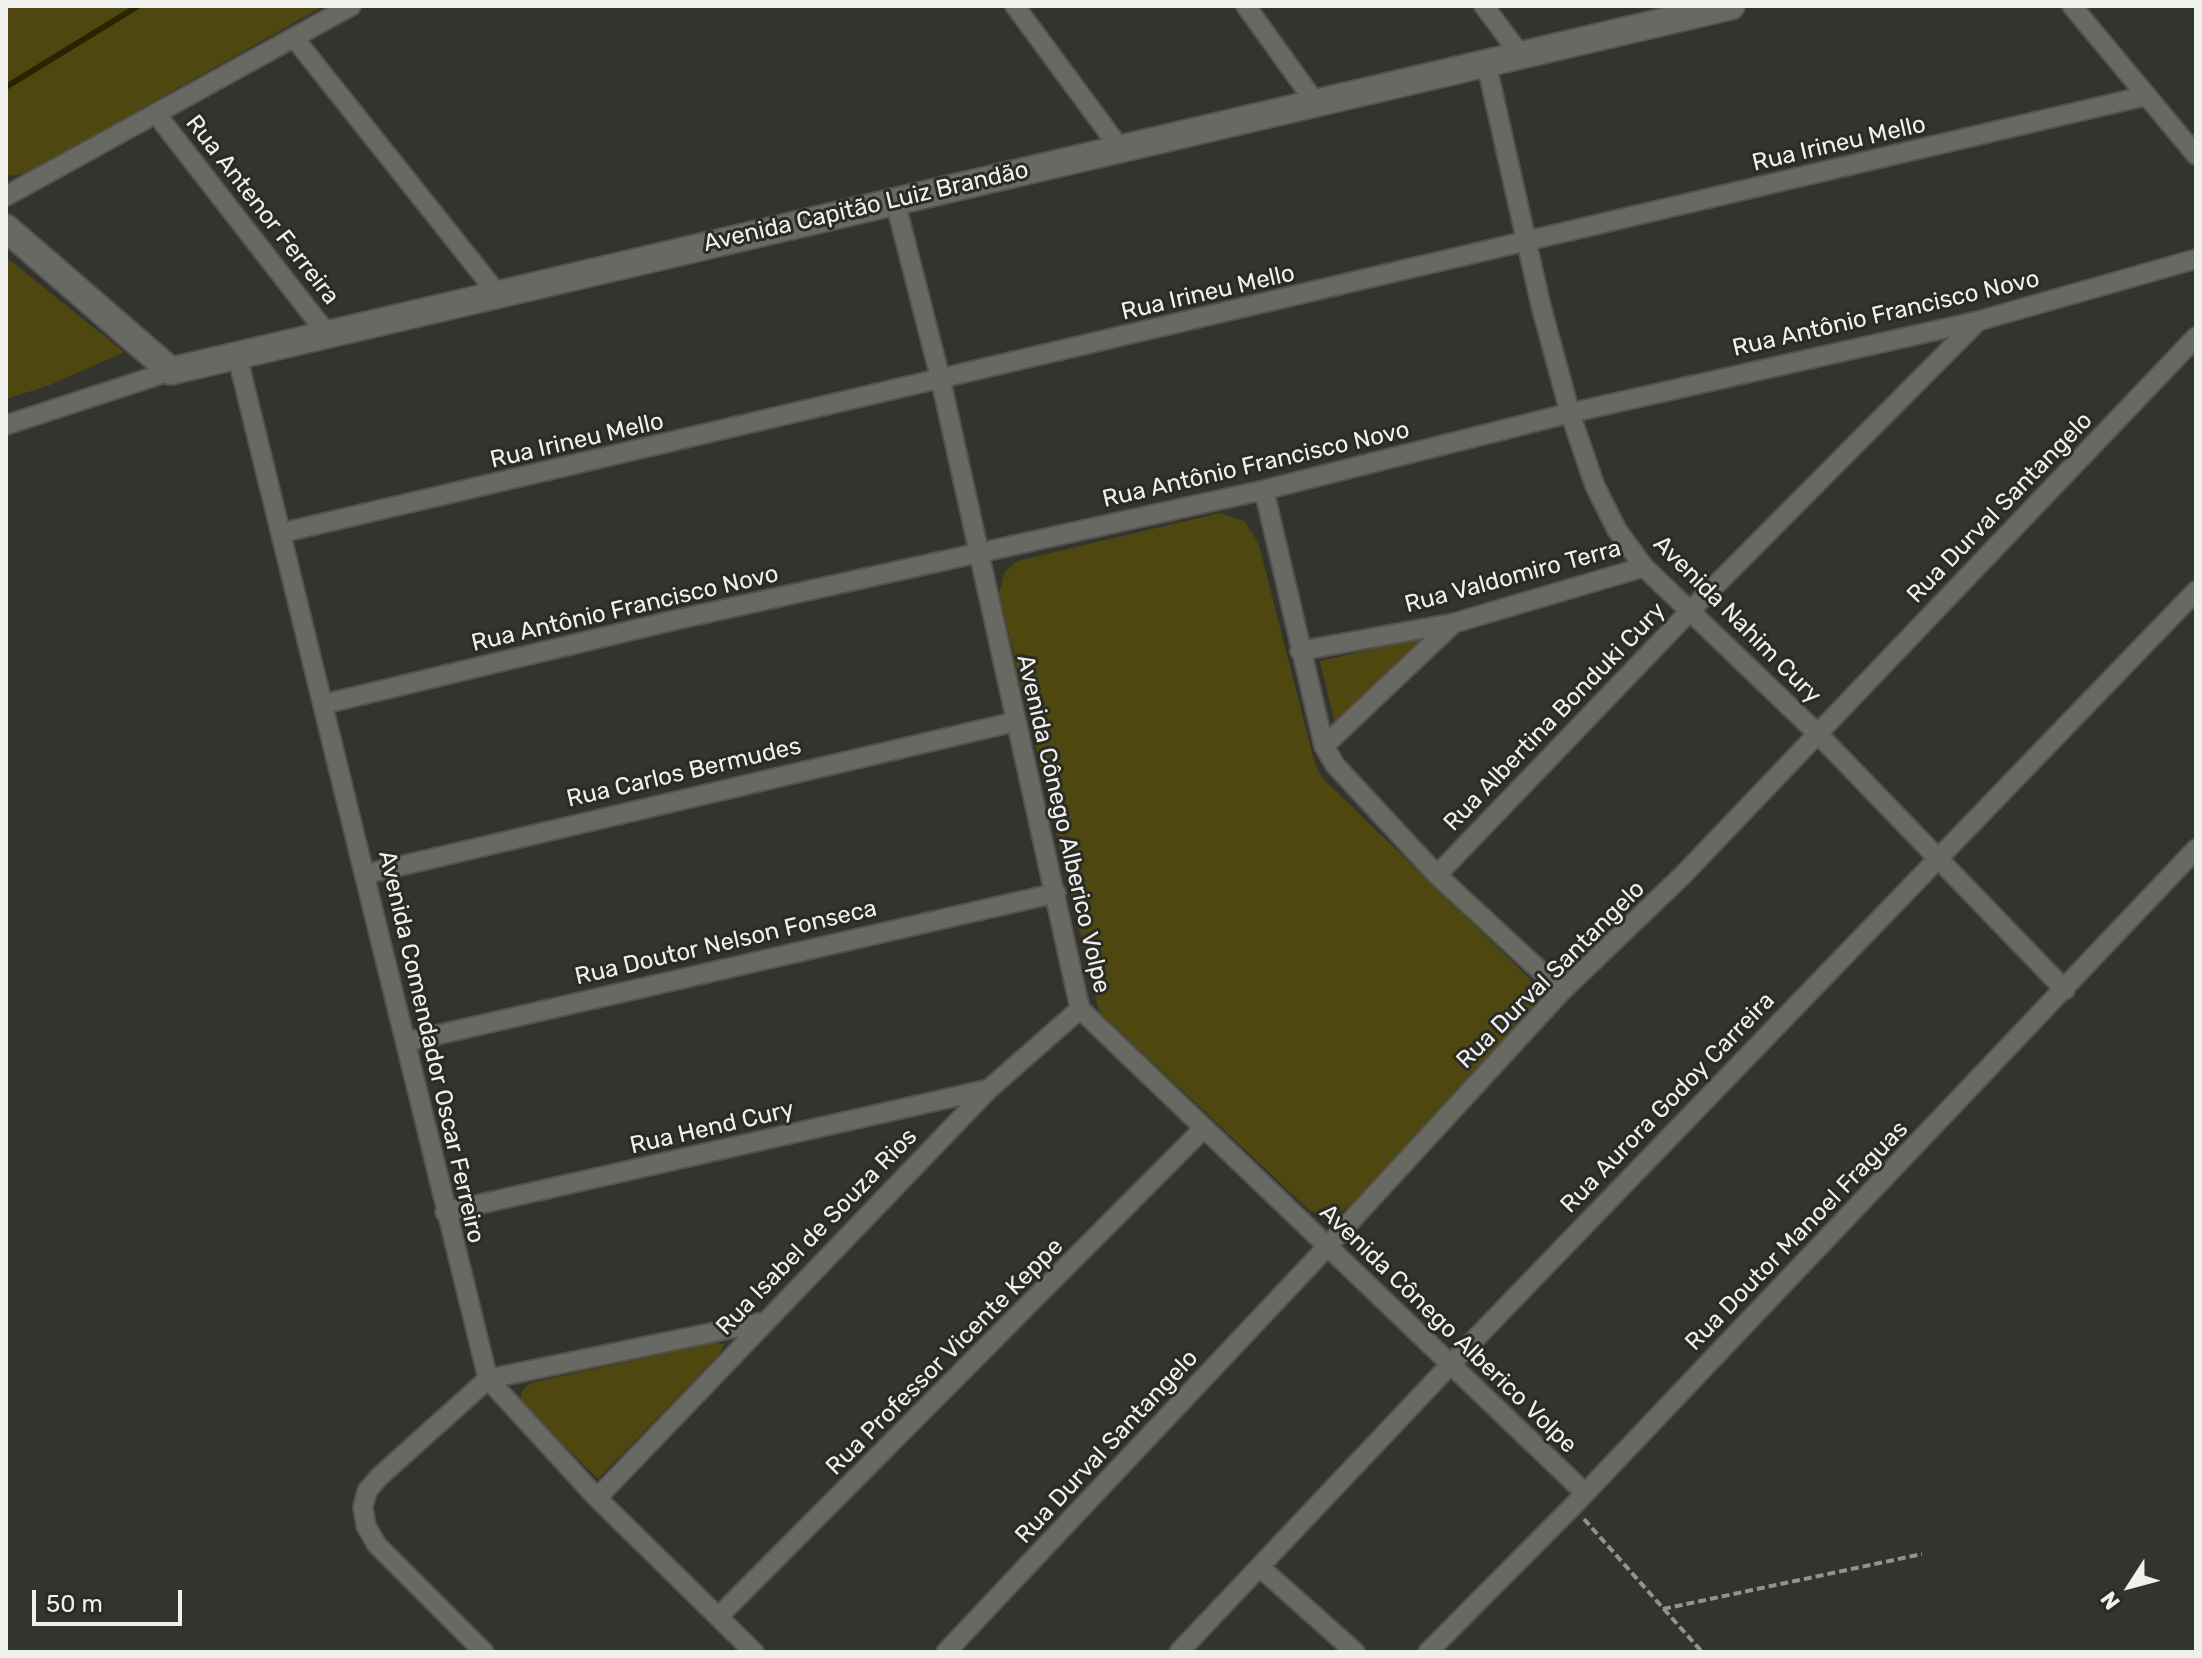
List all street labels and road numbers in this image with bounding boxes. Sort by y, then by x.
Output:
street label: Rua Antenor Ferreira [179,110,345,310]
street label: Rua Irineu Mello [1750,110,1928,178]
street label: Avenida Capitão Luiz Brandão [701,156,1031,258]
street label: Rua Irineu Mello [1119,259,1297,327]
street label: Rua Antônio Francisco Novo [1730,265,2042,363]
street label: Rua Irineu Mello [488,407,666,475]
street label: Rua Durval Santangelo [1901,407,2099,609]
street label: Rua Antônio Francisco Novo [1100,416,1412,514]
street label: Avenida Nahim Cury [1647,530,1827,710]
street label: Rua Valdomiro Terra [1402,534,1624,620]
street label: Rua Antônio Francisco Novo [469,560,781,658]
street label: Rua Albertina Bonduki Cury [1438,597,1672,837]
street label: Avenida Cônego Alberico Volpe [1010,652,1116,996]
street label: Rua Carlos Bermudes [564,732,804,814]
street label: Avenida Comendador Oscar Ferreiro [372,848,490,1246]
street label: Rua Durval Santangelo [1451,875,1651,1075]
street label: Rua Doutor Nelson Fonseca [572,894,880,992]
street label: Rua Aurora Godoy Carreira [1555,987,1781,1219]
street label: Rua Hend Cury [627,1095,797,1161]
street label: Rua Doutor Manoel Fraguas [1680,1115,1914,1357]
street label: Rua Isabel de Souza Rios [711,1123,923,1341]
street label: Avenida Cônego Alberico Volpe [1313,1198,1583,1460]
street label: Rua Professor Vicente Keppe [821,1233,1069,1481]
street label: Rua Durval Santangelo [1010,1344,1204,1550]

